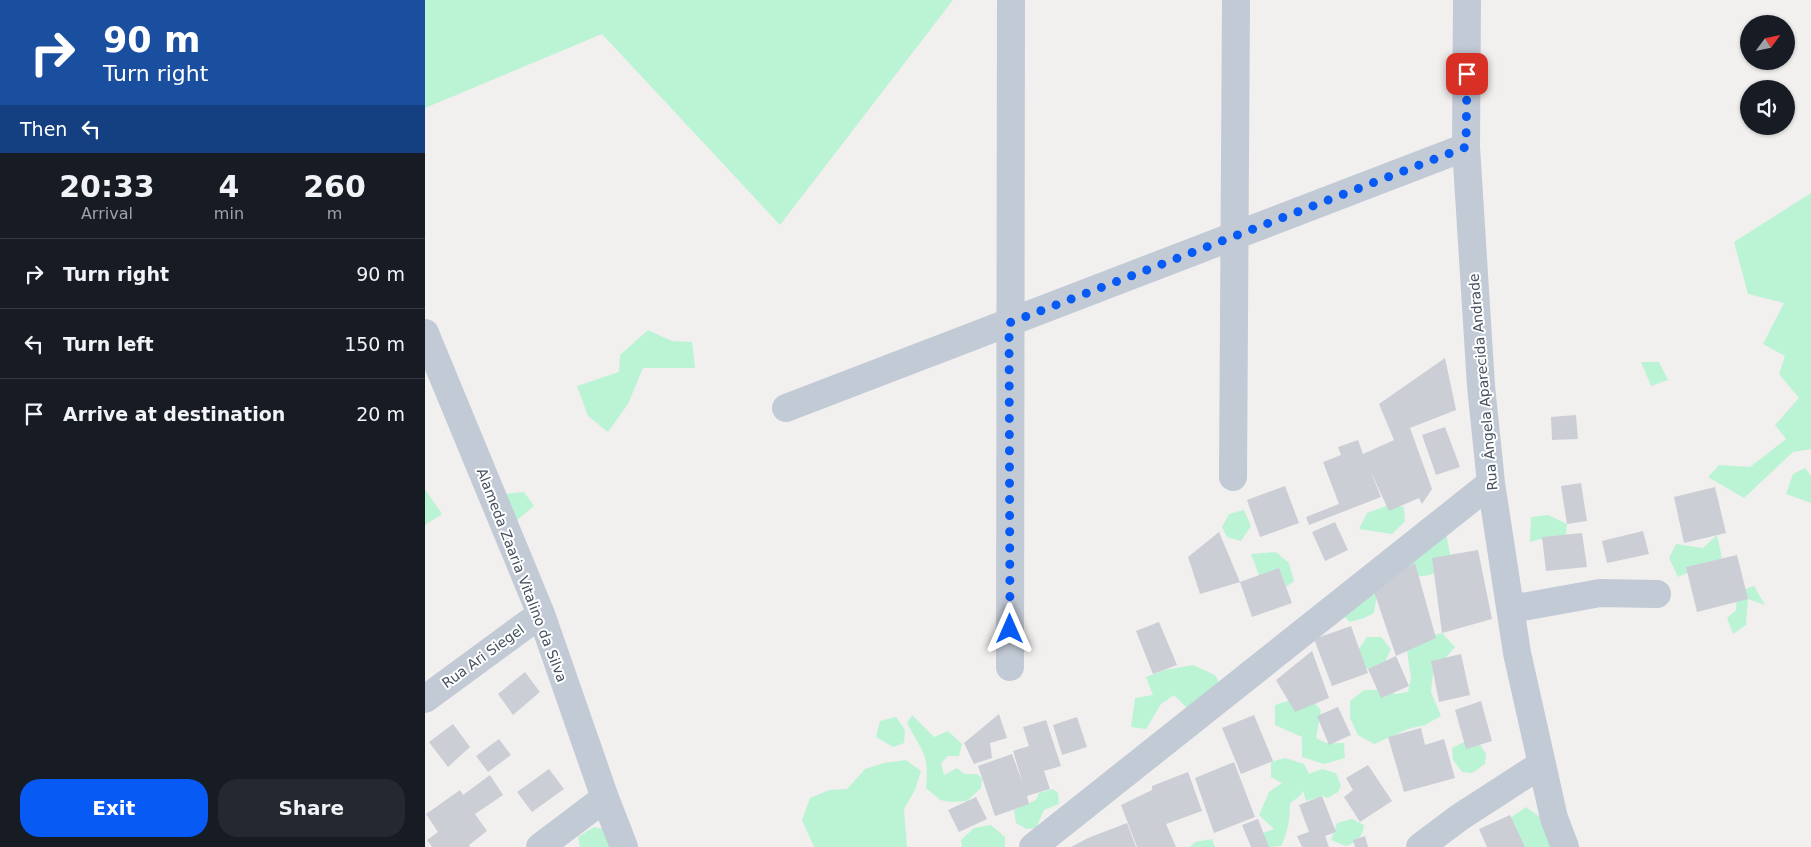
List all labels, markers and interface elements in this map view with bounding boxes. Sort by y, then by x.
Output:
north arrow [1740,15,1795,70]
map controls [1740,15,1795,135]
icon: right [20,20,85,85]
text: 90 m [103,20,200,60]
pin [1446,53,1488,95]
icon: arrive [1453,60,1481,88]
text: Turn right [103,61,208,86]
button: sound [1740,80,1795,135]
icon: left [77,115,105,143]
text: Then [20,118,67,140]
text: 20:33 [59,169,155,204]
text: 4 [218,169,239,204]
text: 260 [303,169,366,204]
text: Arrival [81,204,133,223]
text: min [214,204,244,223]
text: m [327,204,342,223]
icon: right [20,260,48,288]
text: Turn right [63,263,169,285]
text: 90 m [356,263,405,285]
street label: Rua Ângela Aparecida Andrade [1465,273,1500,491]
icon: left [20,330,48,358]
text: Turn left [63,333,154,355]
text: 150 m [344,333,405,355]
icon: arrive [20,400,48,428]
text: Arrive at destination [63,403,285,425]
text: 20 m [356,403,405,425]
street label: Alameda Zaaria Vitalino da Silva [474,466,570,684]
position arrow [983,602,1035,654]
street label: Rua Ari Siegel [439,621,527,691]
button: Exit [20,779,208,837]
button: Share [218,779,405,837]

